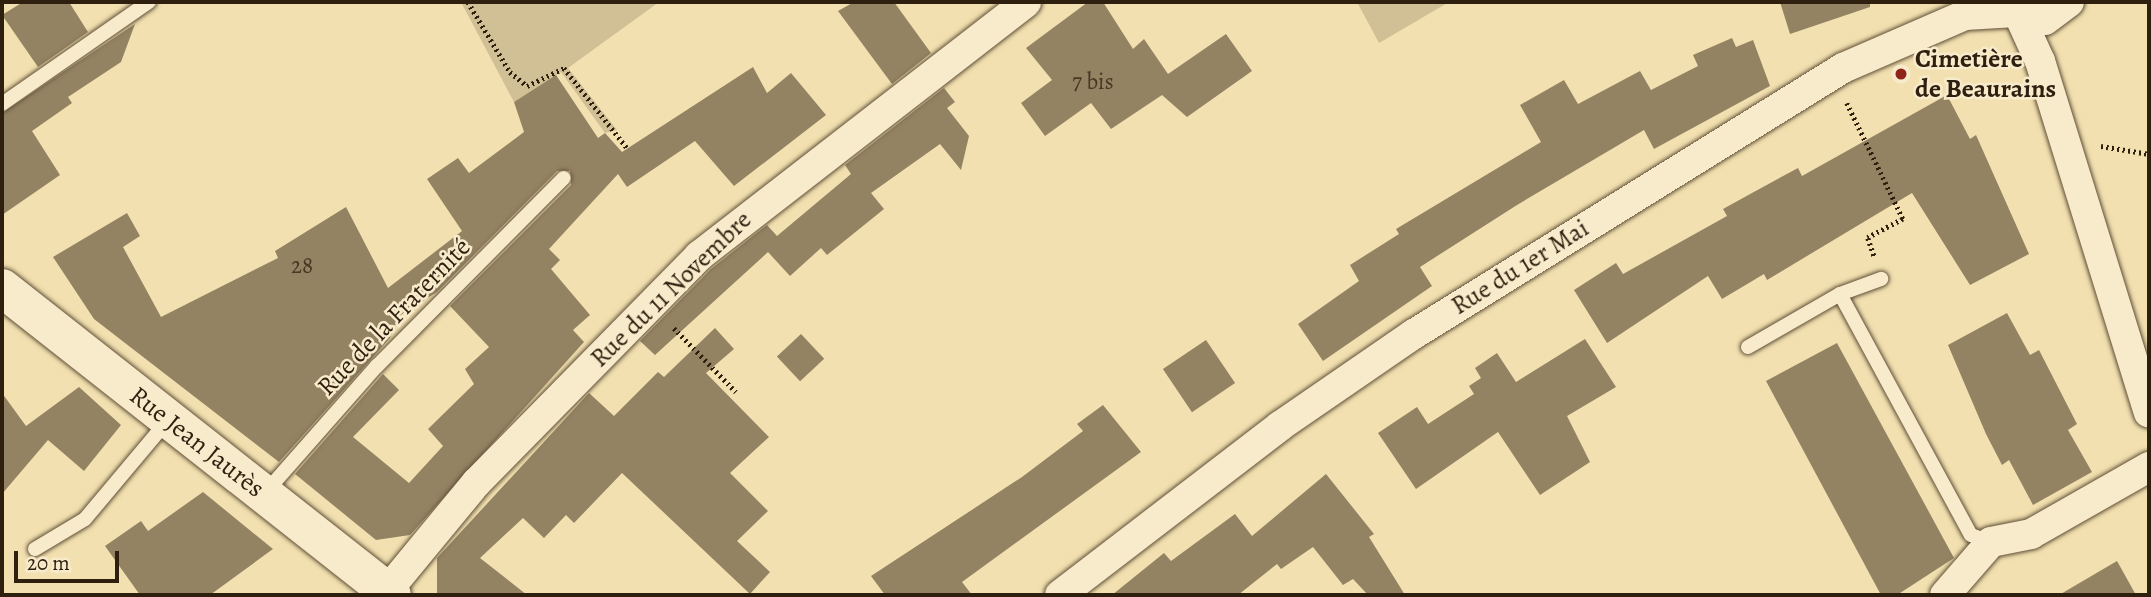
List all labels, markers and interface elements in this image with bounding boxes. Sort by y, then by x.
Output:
place label: Cimetière de Beaurains [1915,43,2056,104]
marker: Cimetière de Beaurains [1893,66,1909,82]
house number: 7 bis [1072,68,1114,96]
street label: Rue du 11 Novembre [584,204,758,374]
street label: Rue du 1er Mai [1446,212,1594,322]
street label: Rue de la Fraternité [311,232,477,402]
house number: 28 [291,252,313,280]
street label: Rue Jean Jaurès [123,380,271,504]
scale bar [18,538,122,582]
text: 20 m [27,549,70,577]

